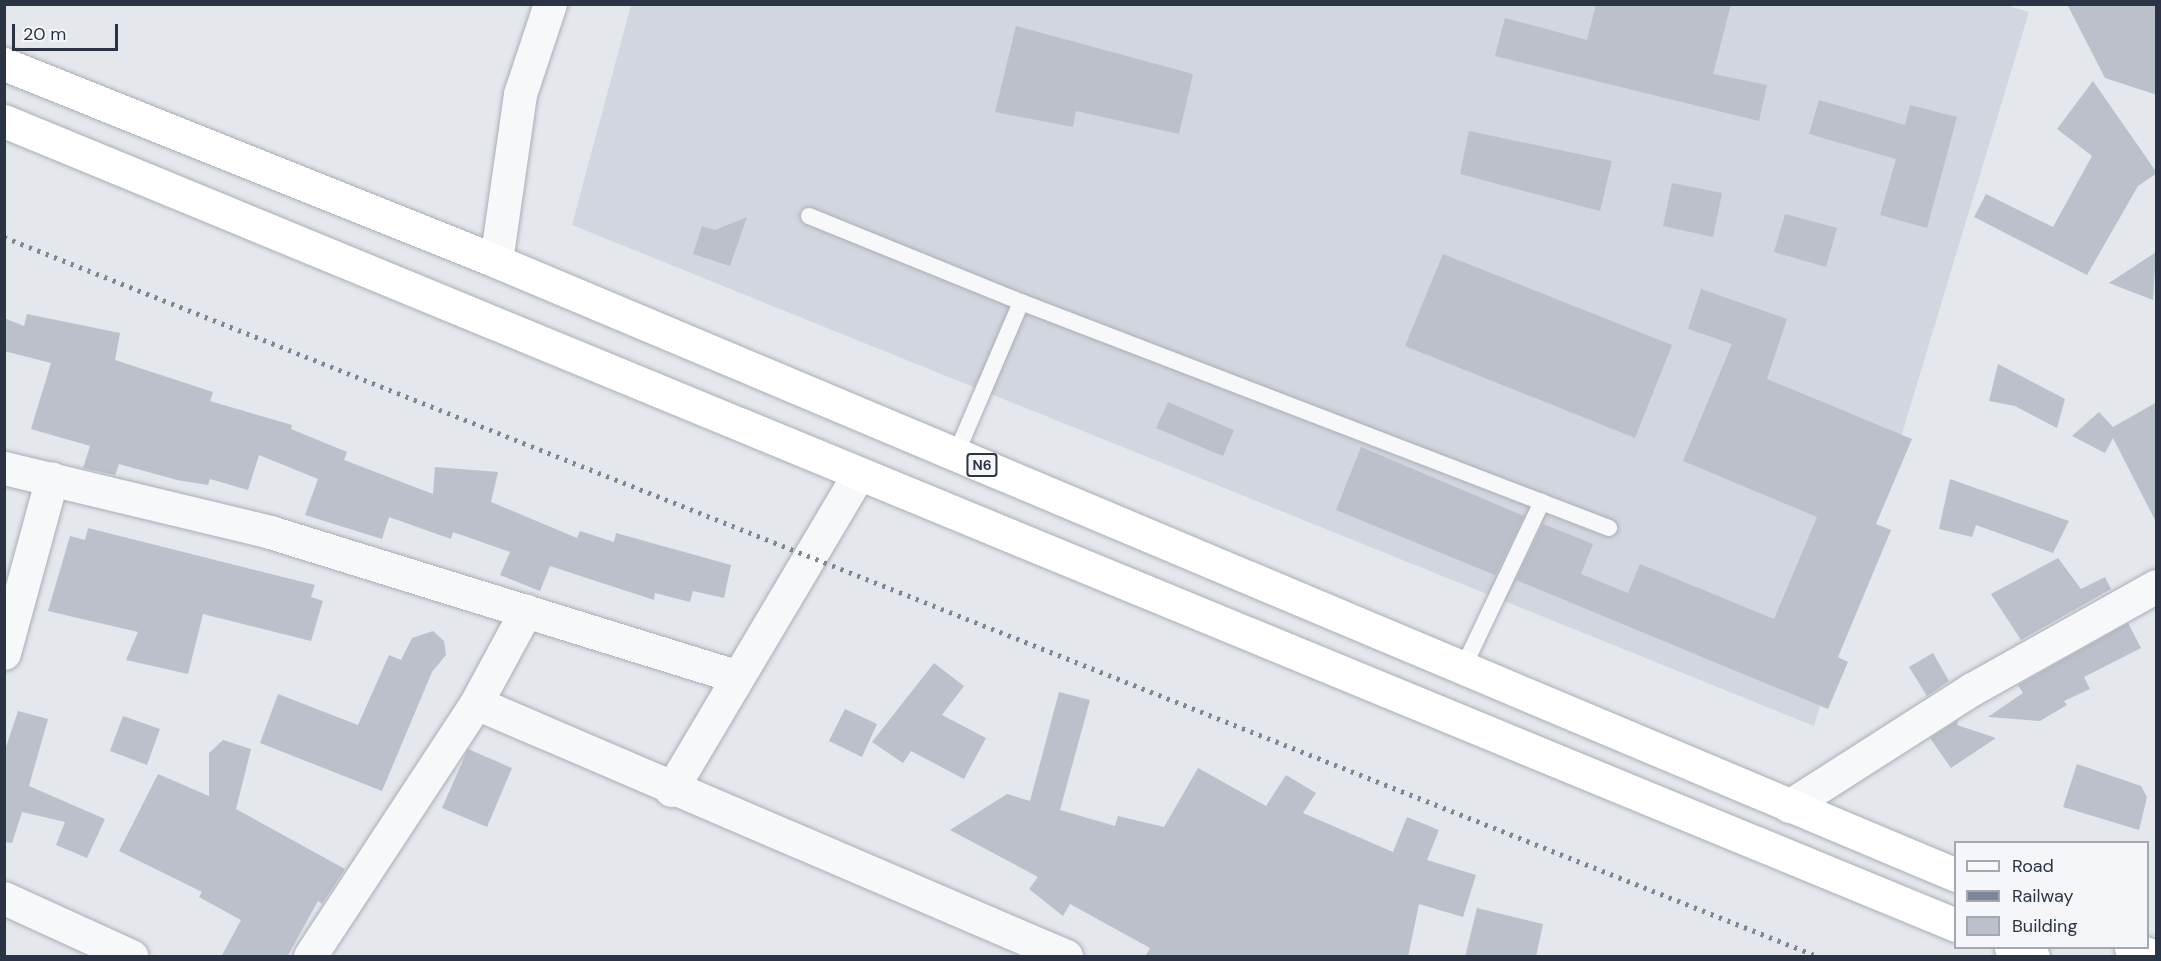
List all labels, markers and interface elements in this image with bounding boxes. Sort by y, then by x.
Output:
scale bar [15,12,122,50]
text: 20 m [23,22,66,46]
road number: N6 [966,454,998,476]
legend [1954,841,2149,949]
text: Road [2012,854,2054,878]
text: Railway [2012,884,2074,908]
text: Building [2012,914,2077,938]

